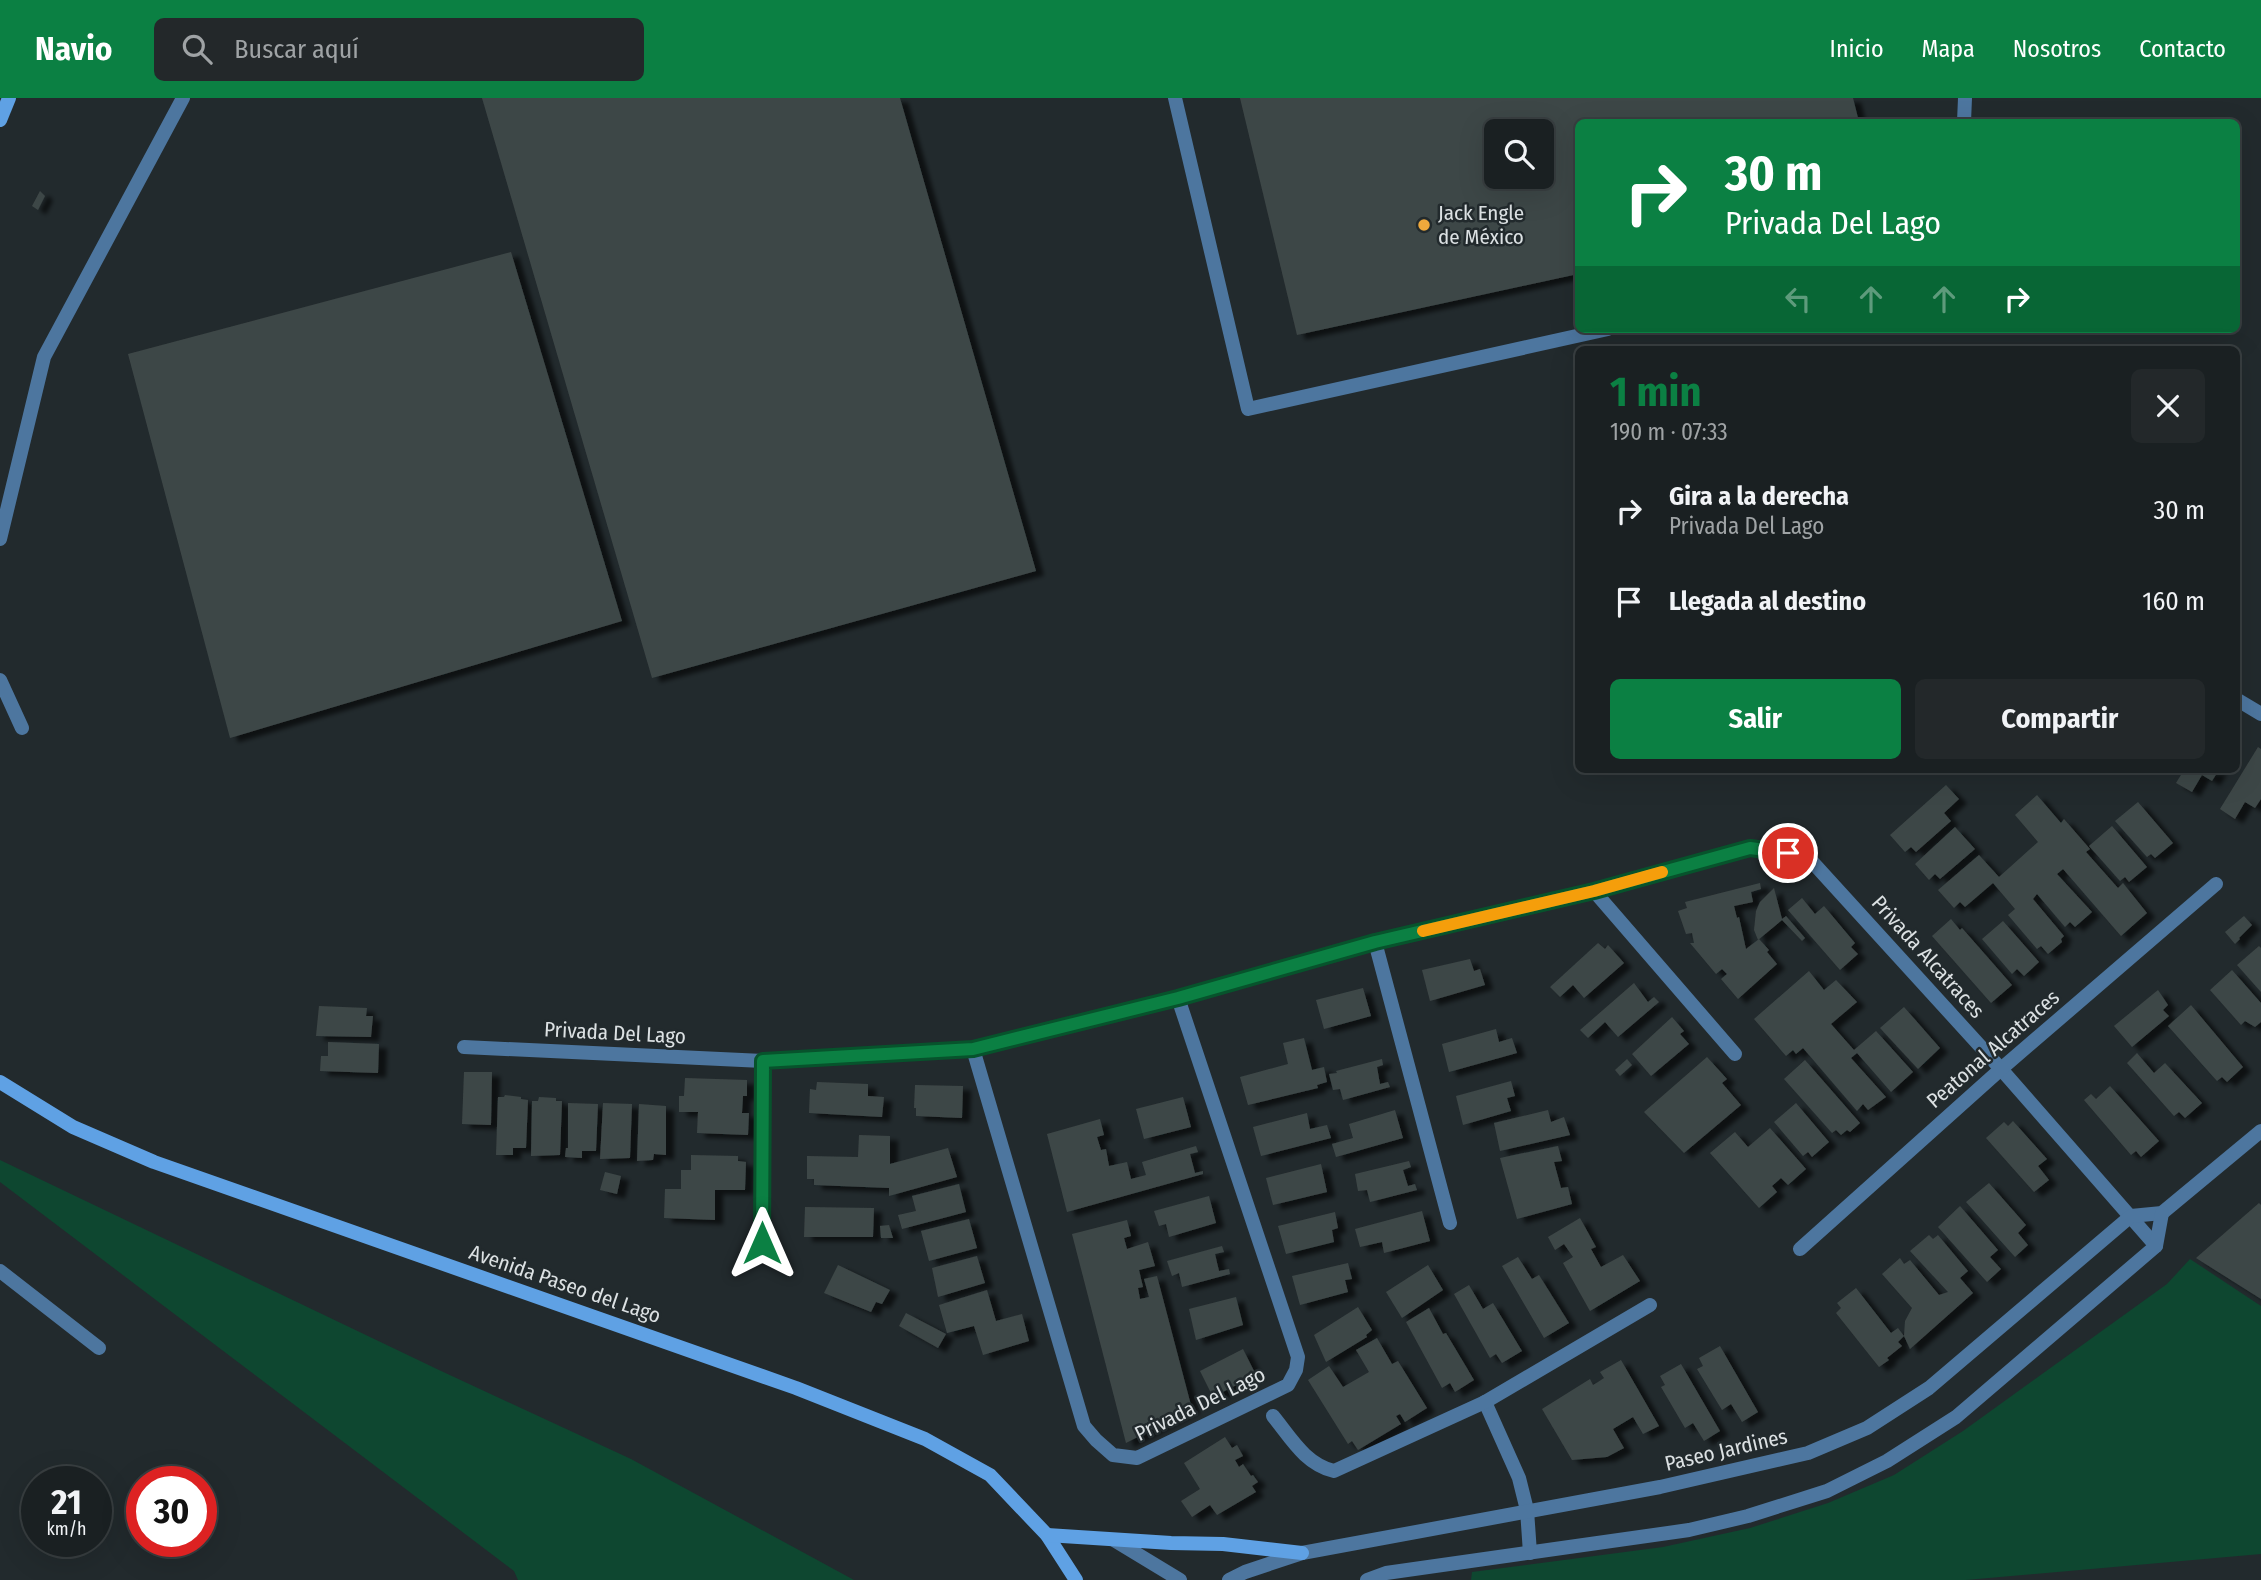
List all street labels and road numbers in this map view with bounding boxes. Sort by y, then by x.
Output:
street label: Privada Alcatraces [1866,890,1990,1024]
street label: Peatonal Alcatraces [1921,984,2065,1114]
street label: Privada Del Lago [543,1016,687,1050]
street label: Avenida Paseo del Lago [466,1239,664,1329]
street label: Privada Del Lago [1131,1361,1269,1447]
street label: Paseo Jardines [1662,1423,1790,1477]

